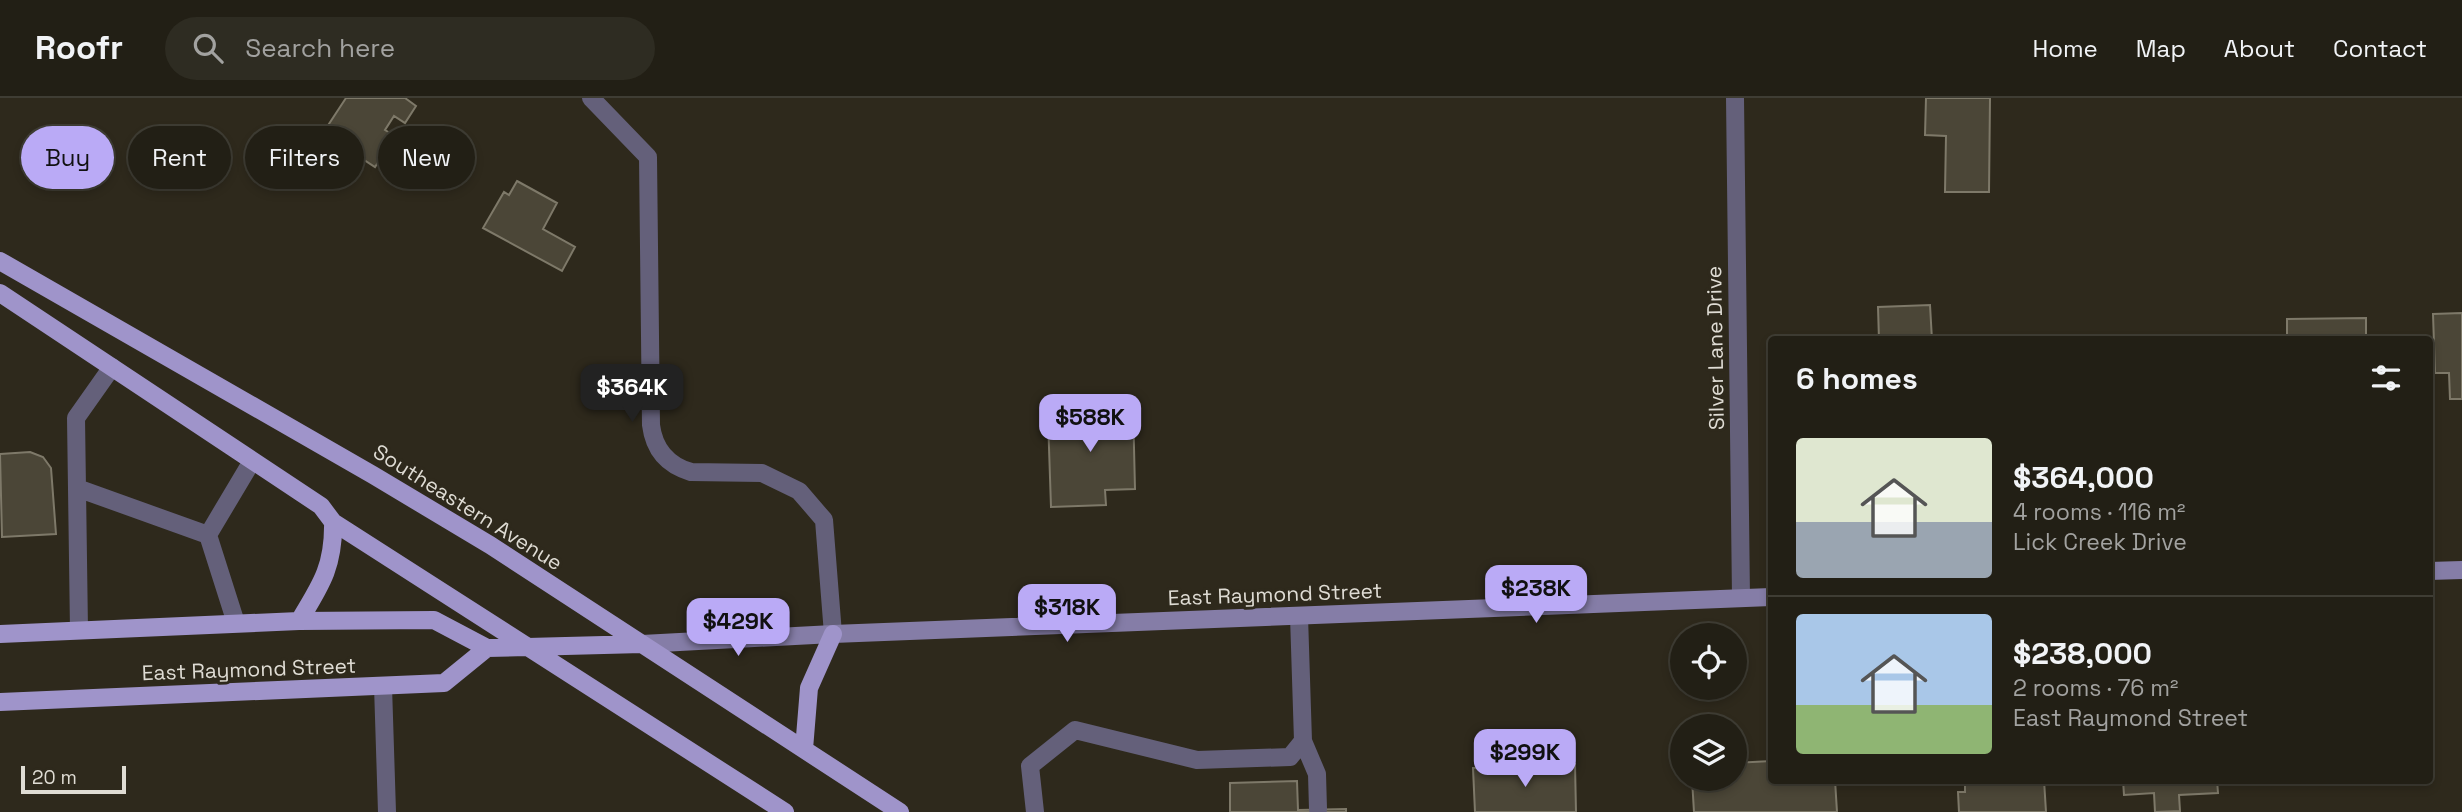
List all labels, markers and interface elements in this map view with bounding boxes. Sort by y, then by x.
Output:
search box [165,17,655,80]
text: Roofr [35,27,123,69]
icon: search [189,29,227,67]
text: Search here [245,31,395,65]
text: Home [2032,33,2098,64]
text: Map [2136,33,2186,64]
text: About [2224,33,2295,64]
text: Contact [2333,33,2427,64]
chip: Buy [21,126,114,189]
chip: Rent [128,126,231,189]
chip: Filters [245,126,364,189]
chip: New [378,126,475,189]
street label: Silver Lane Drive [1700,266,1730,430]
text: 6 homes [1796,359,1918,398]
icon: filters [2367,359,2405,397]
pin: $364K [583,364,681,424]
text: $364K [596,372,668,402]
pin: $588K [1041,394,1139,454]
text: $588K [1055,402,1125,432]
street label: Southeastern Avenue [368,438,568,576]
text: $364,000 [2013,458,2154,497]
icon: home [1852,466,1936,550]
text: 4 rooms · 116 m² [2013,497,2185,527]
text: Lick Creek Drive [2013,527,2187,557]
pin: $238K [1487,566,1585,625]
text: $238K [1501,573,1571,603]
street label: East Raymond Street [1167,577,1383,611]
pin: $318K [1018,584,1116,644]
text: $318K [1034,592,1100,622]
pin: $429K [689,598,787,658]
text: $429K [703,606,773,636]
map controls [1670,623,1747,791]
button: locate [1670,623,1747,700]
text: $238,000 [2013,634,2152,673]
icon: home [1852,642,1936,726]
street label: East Raymond Street [141,652,357,686]
text: 2 rooms · 76 m² [2013,673,2178,703]
text: East Raymond Street [2013,703,2248,733]
button: layers [1670,714,1747,791]
pin: $299K [1476,730,1574,789]
text: $299K [1490,737,1560,767]
scale bar [21,763,126,795]
text: 20 m [32,765,77,790]

